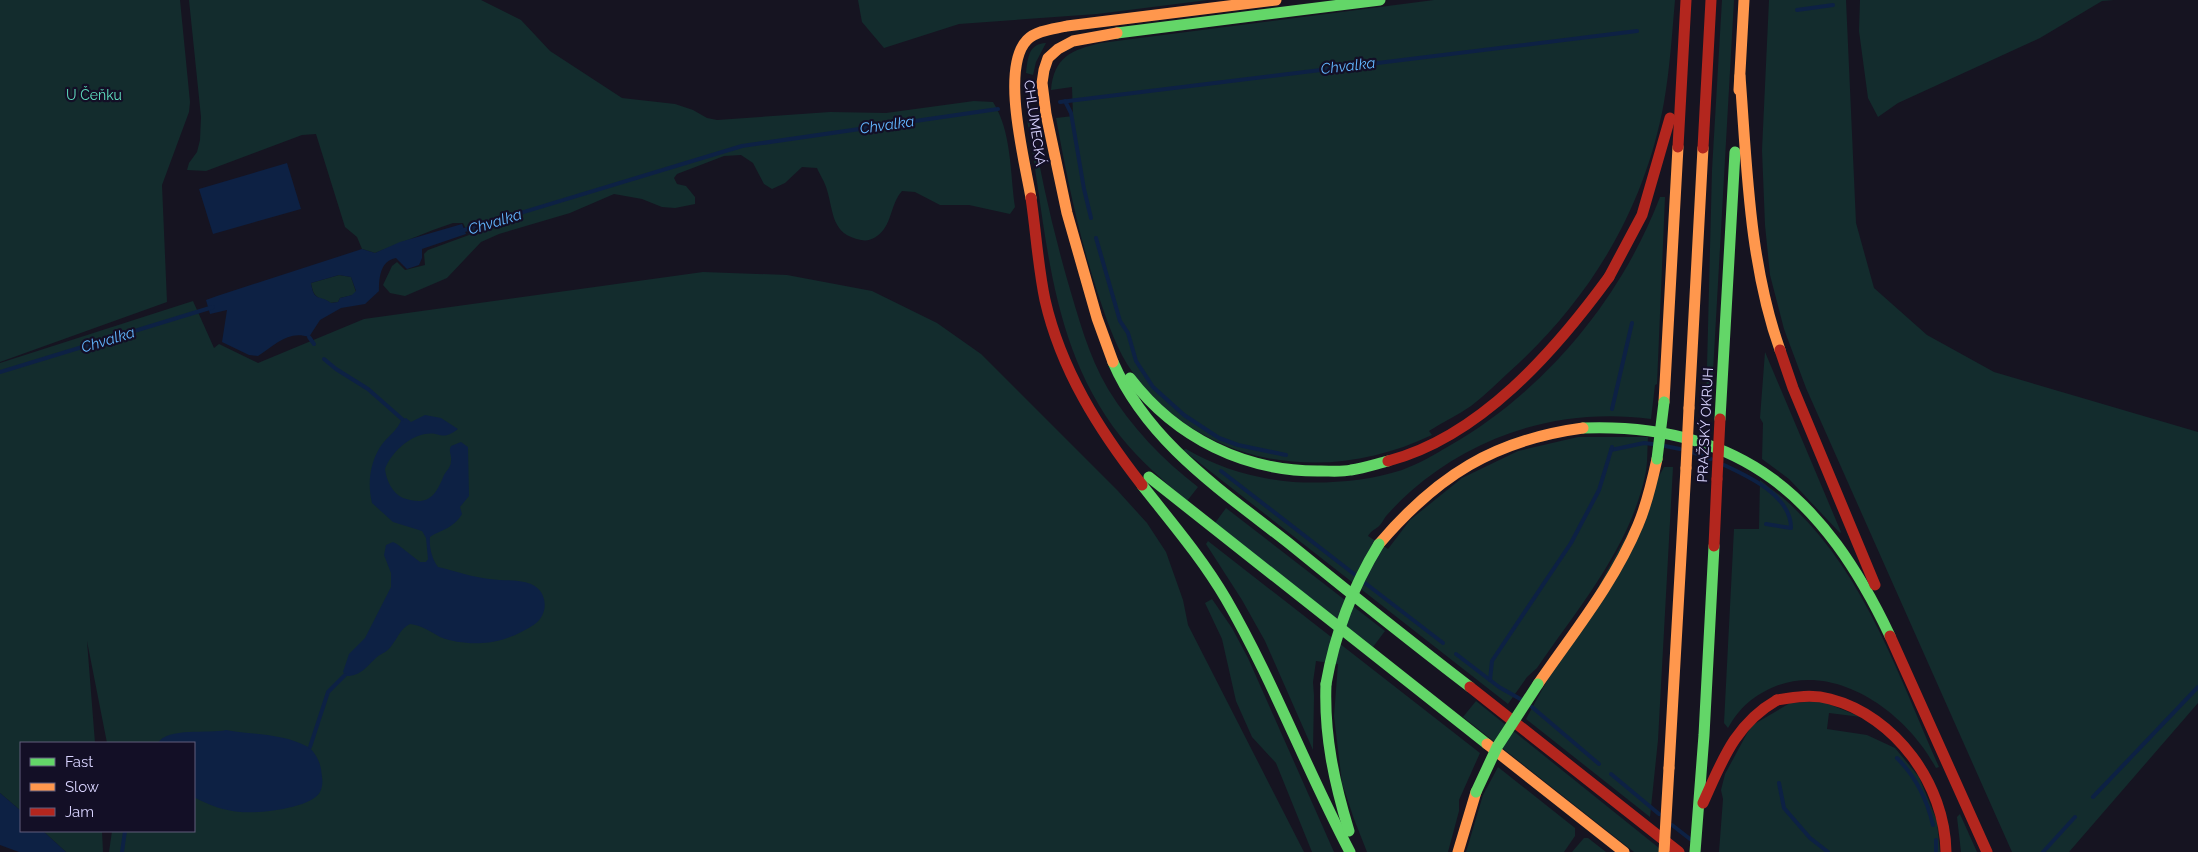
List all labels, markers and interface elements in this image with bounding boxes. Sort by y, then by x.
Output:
water label: Chvalka [1320,54,1376,78]
street label: CHLUMECKÁ [1021,79,1050,168]
park label: U Čeňku [66,85,122,103]
water label: Chvalka [858,112,916,138]
water label: Chvalka [466,205,524,239]
water label: Chvalka [79,323,137,357]
street label: PRAŽSKÝ OKRUH [1693,367,1716,483]
legend [20,742,195,832]
text: Fast [65,753,93,771]
text: Slow [65,778,99,796]
text: Jam [65,803,94,821]

